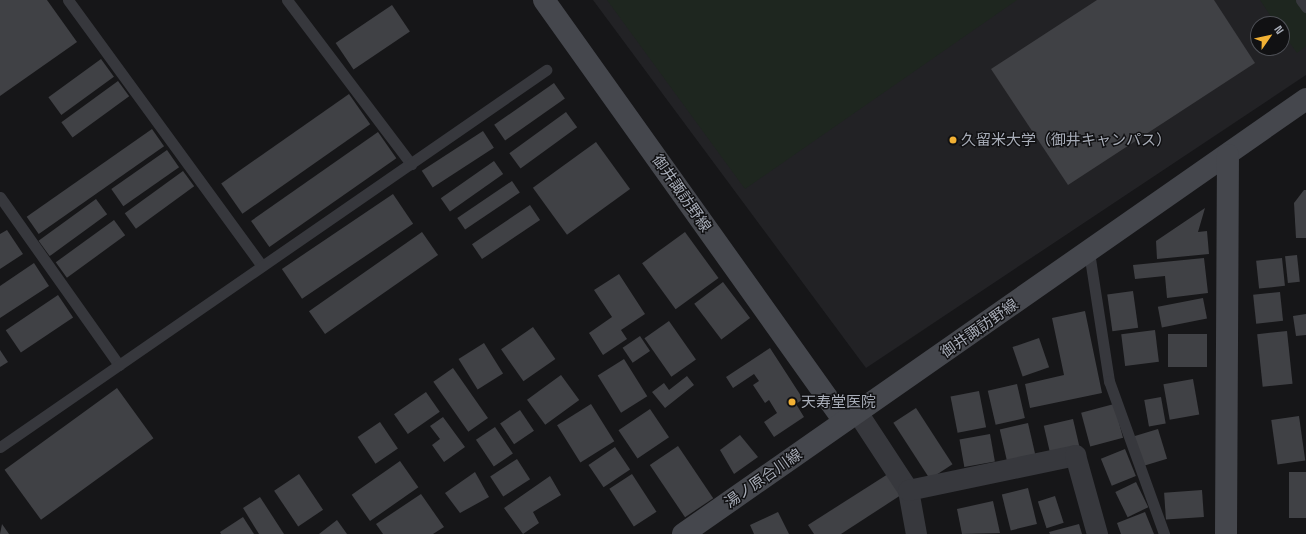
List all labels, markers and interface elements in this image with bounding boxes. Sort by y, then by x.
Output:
north arrow [1250,16,1290,56]
text: N [1271,23,1287,37]
place label: 久留米大学（御井キャンパス） [961,131,1171,149]
marker: 久留米大学（御井キャンパス） [948,135,958,145]
street label: 御井諏訪野線 [649,151,715,235]
street label: 御井諏訪野線 [937,295,1021,361]
place label: 天寿堂医院 [801,393,876,411]
marker: 天寿堂医院 [786,396,798,408]
street label: 湯ノ原合川線 [721,445,805,511]

